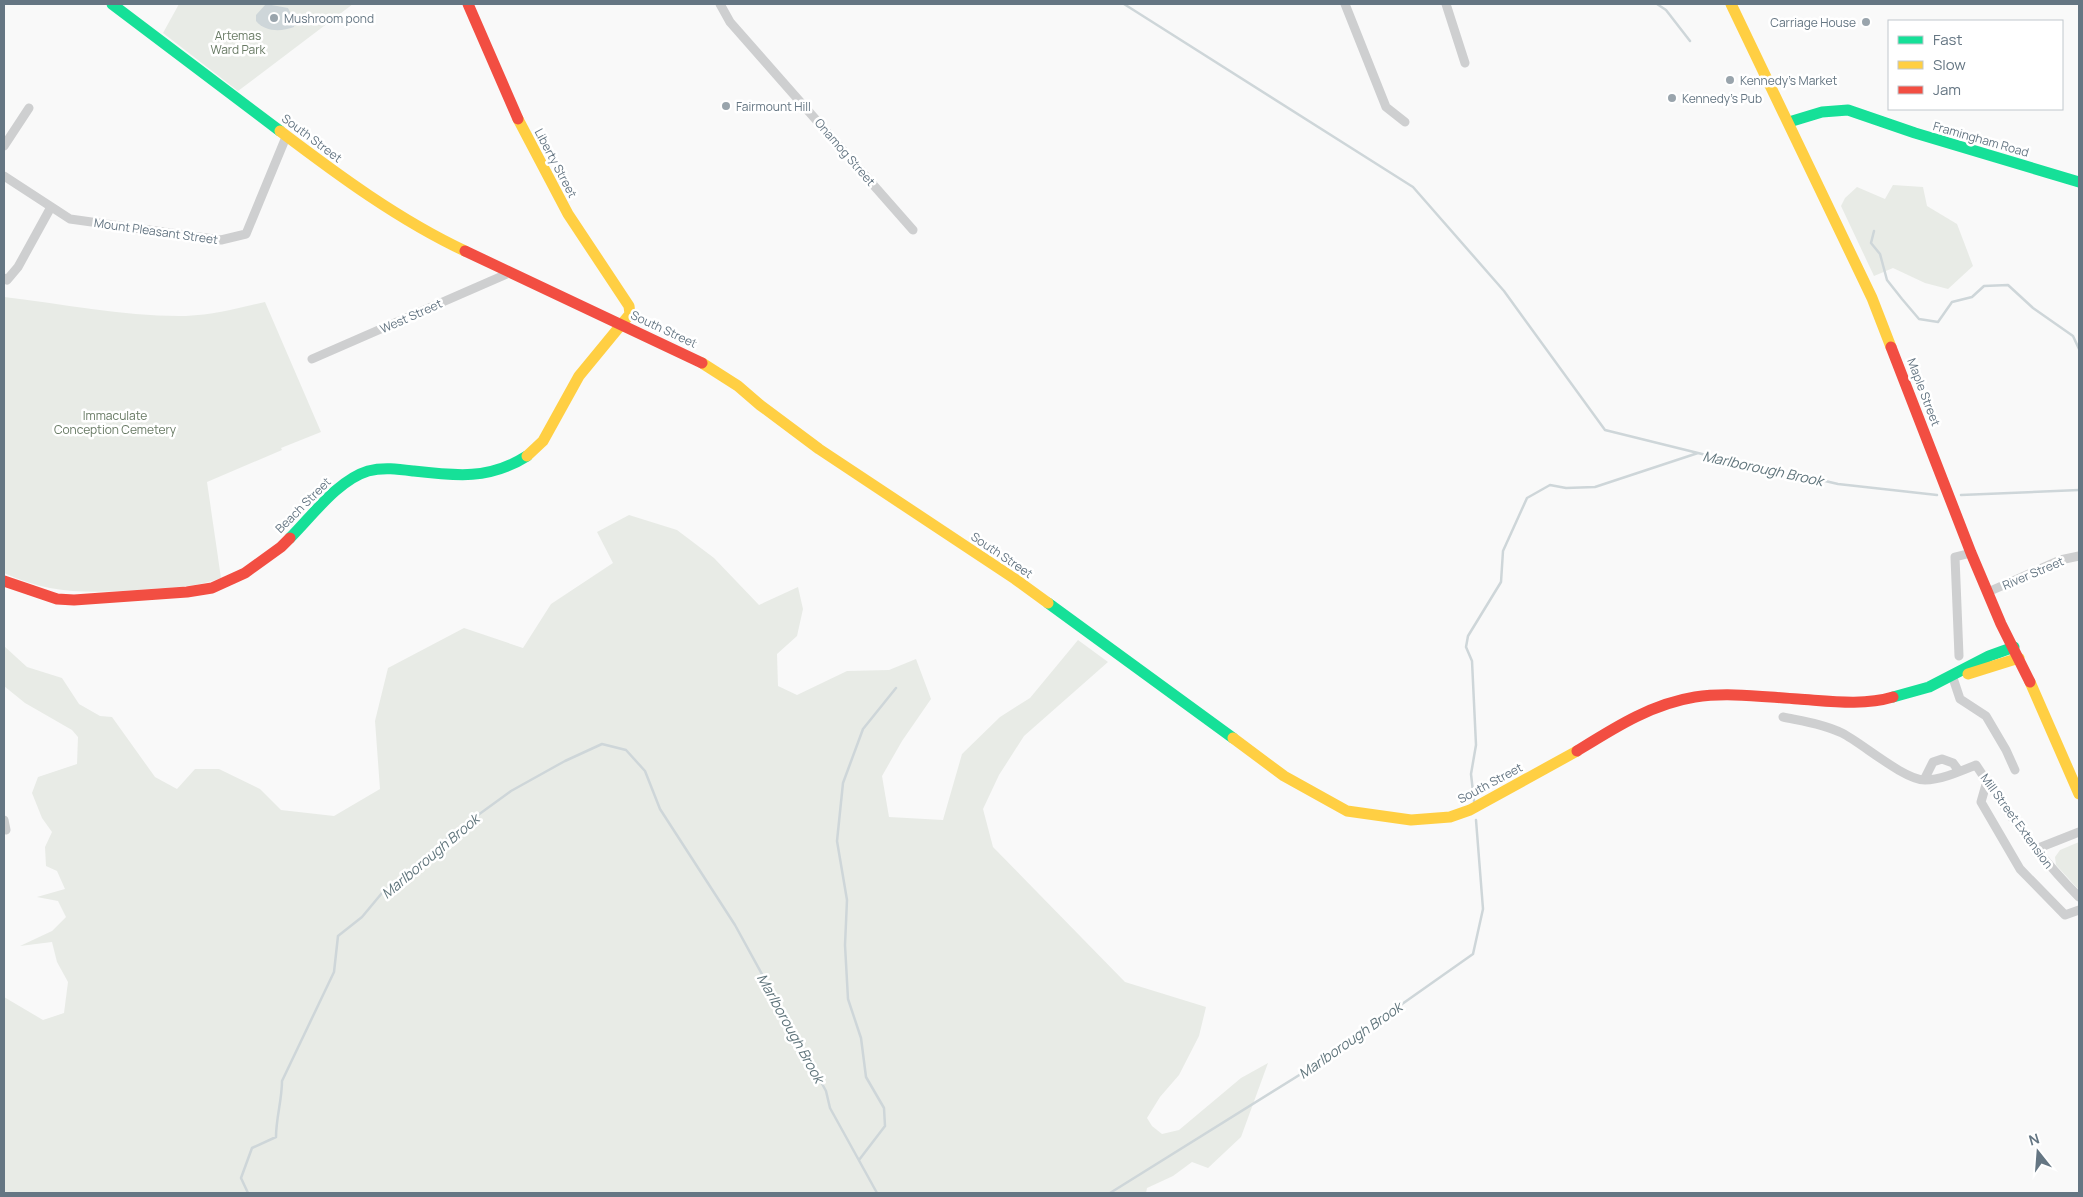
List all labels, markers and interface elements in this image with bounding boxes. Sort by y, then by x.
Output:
place label: Mushroom pond [284,10,374,27]
marker: Mushroom pond [268,12,280,24]
place label: Carriage House [1770,14,1856,31]
marker: Carriage House [1860,16,1872,28]
legend [1888,20,2063,110]
park label: Artemas Ward Park [211,27,267,58]
text: Fast [1933,29,1962,50]
text: Slow [1933,54,1966,75]
place label: Kennedy's Market [1740,72,1837,89]
marker: Kennedy's Market [1724,74,1736,86]
text: Jam [1933,79,1961,100]
place label: Kennedy's Pub [1682,90,1762,107]
marker: Kennedy's Pub [1666,92,1678,104]
place label: Fairmount Hill [736,98,811,115]
marker: Fairmount Hill [720,100,732,112]
street label: South Street [278,110,346,166]
street label: Onamog Street [811,115,879,190]
street label: Framingham Road [1931,117,2031,161]
street label: Liberty Street [531,125,581,201]
street label: Mount Pleasant Street [93,214,219,248]
street label: West Street [377,295,445,337]
street label: South Street [628,306,700,352]
street label: Maple Street [1903,356,1945,429]
park label: Immaculate Conception Cemetery [54,407,177,438]
water label: Marlborough Brook [1701,446,1827,490]
street label: Beach Street [271,473,335,537]
street label: South Street [968,528,1036,582]
street label: River Street [2000,552,2067,594]
street label: South Street [1455,759,1526,807]
street label: Mill Street Extension [1977,770,2057,872]
water label: Marlborough Brook [377,808,485,903]
water label: Marlborough Brook [753,970,830,1088]
water label: Marlborough Brook [1294,996,1407,1083]
north arrow [2013,1127,2063,1177]
text: N [2026,1129,2042,1150]

